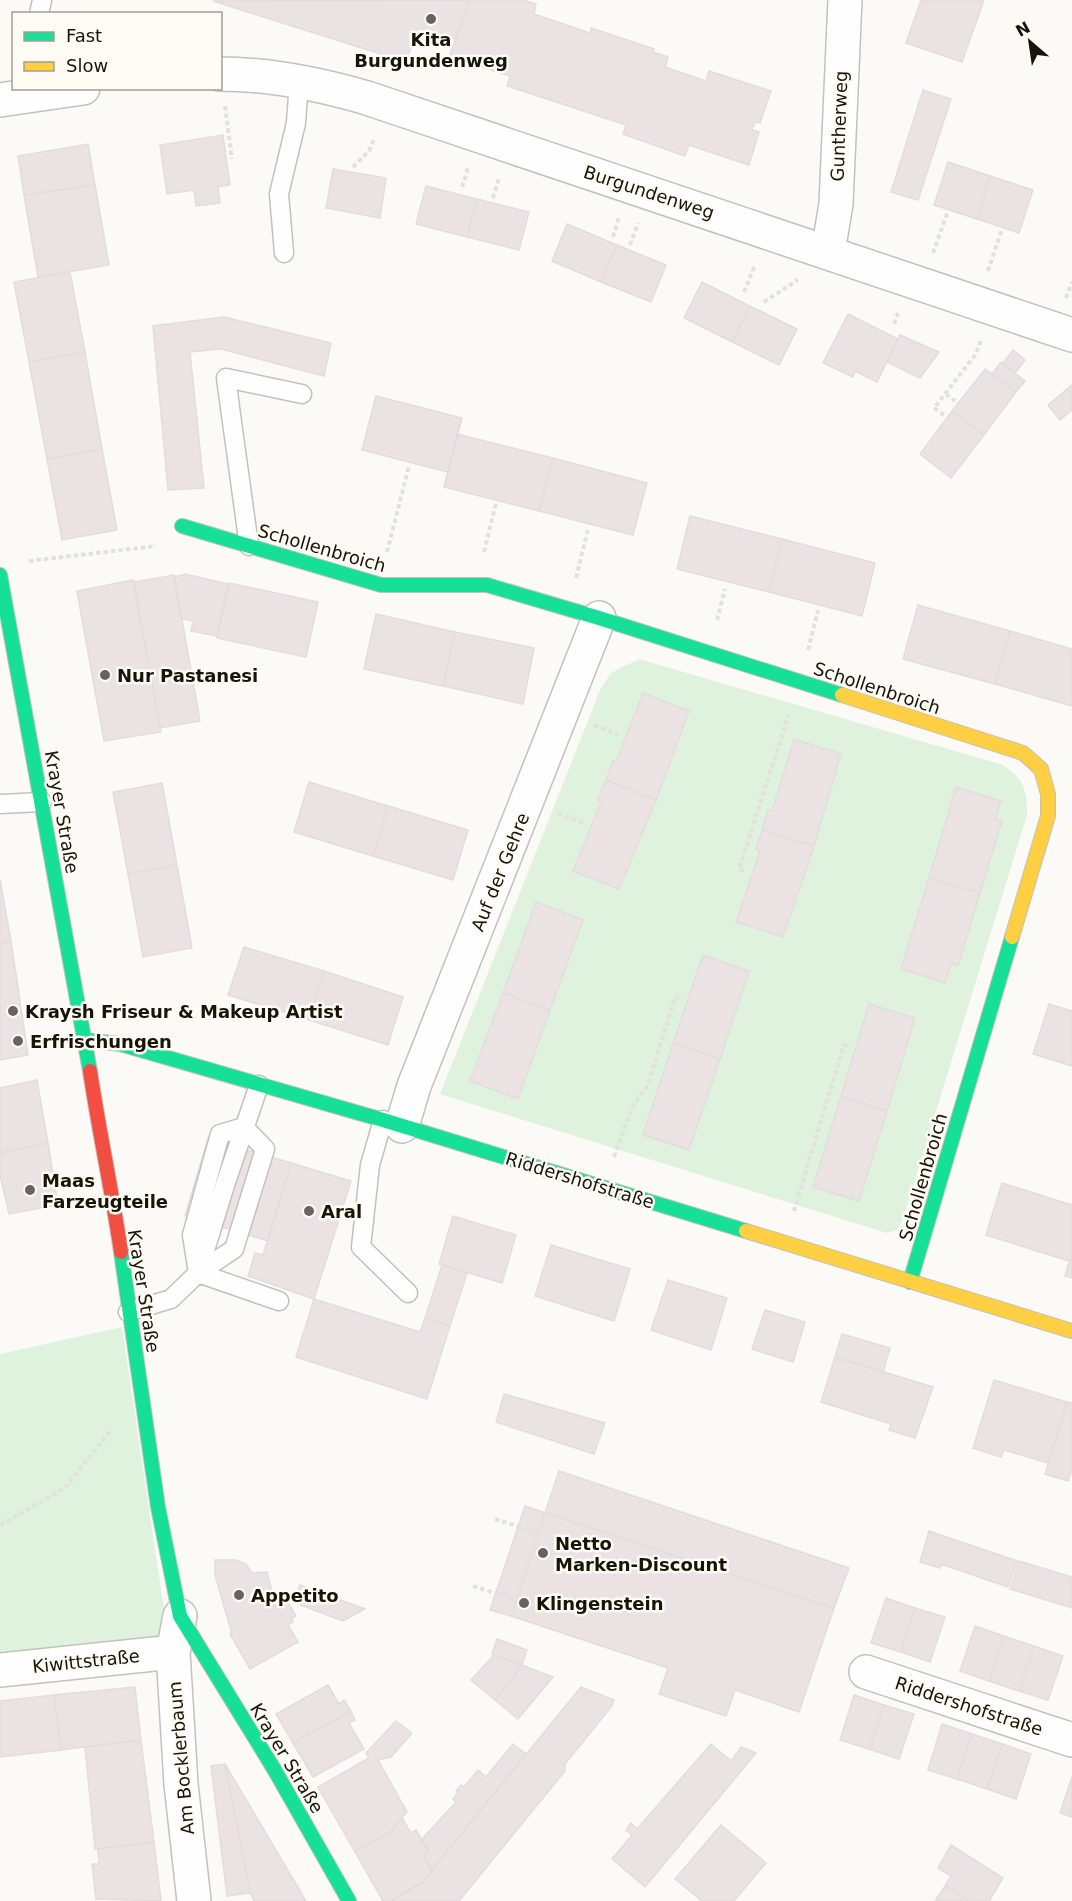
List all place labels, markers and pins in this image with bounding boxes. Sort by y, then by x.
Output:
marker: Kita Burgundenweg [424,12,438,26]
place label: Kita Burgundenweg [354,29,508,71]
place label: Nur Pastanesi [117,665,258,686]
marker: Nur Pastanesi [98,668,112,682]
place label: Kraysh Friseur & Makeup Artist [25,1001,343,1022]
marker: Kraysh Friseur & Makeup Artist [6,1004,20,1018]
place label: Erfrischungen [30,1031,172,1052]
marker: Erfrischungen [11,1034,25,1048]
place label: Maas Farzeugteile [42,1170,168,1212]
marker: Maas Farzeugteile [23,1183,37,1197]
place label: Aral [321,1201,362,1222]
marker: Aral [302,1204,316,1218]
place label: Netto Marken-Discount [555,1533,727,1575]
marker: Netto Marken-Discount [536,1546,550,1560]
place label: Appetito [251,1585,339,1606]
marker: Appetito [232,1588,246,1602]
place label: Klingenstein [536,1593,664,1614]
marker: Klingenstein [517,1596,531,1610]

